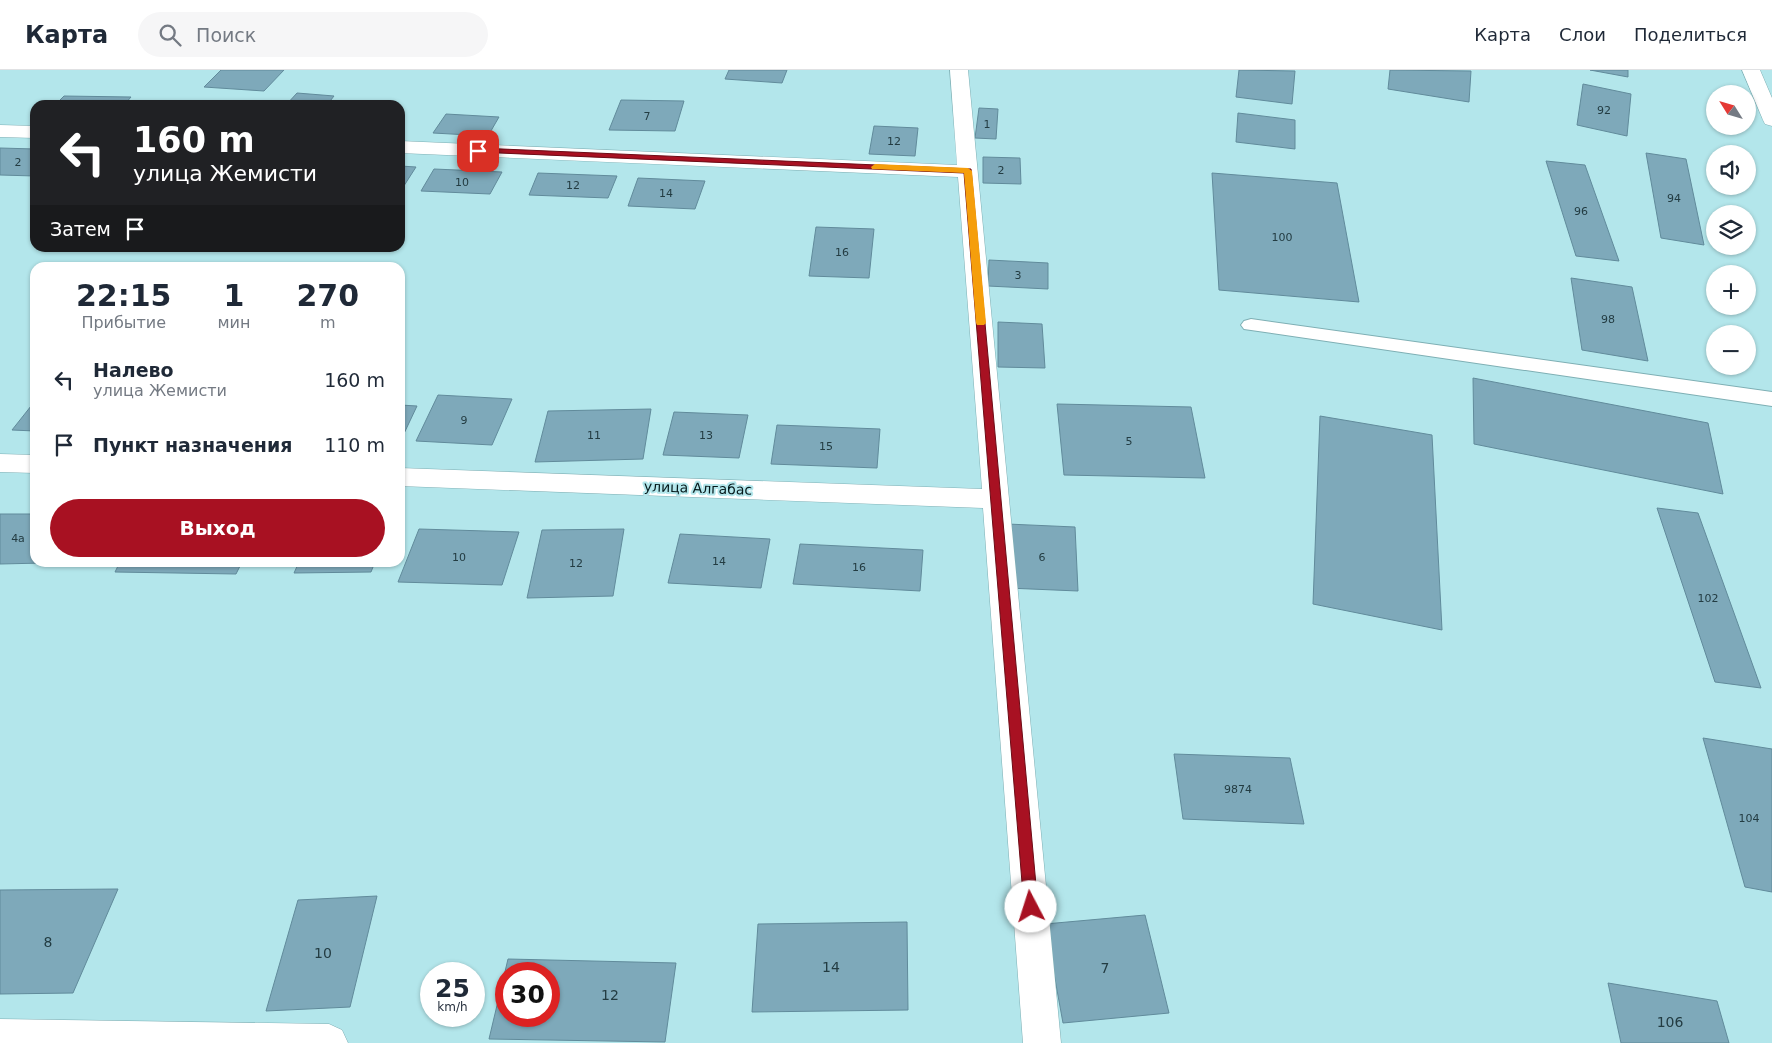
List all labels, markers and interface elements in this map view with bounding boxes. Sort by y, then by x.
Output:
search box [138,12,488,57]
text: Карта [25,21,108,49]
icon: search [156,21,184,49]
text: Поиск [196,24,256,46]
text: Карта [1474,24,1531,45]
text: Слои [1559,24,1606,45]
text: Поделиться [1634,24,1747,45]
north arrow [1706,85,1756,135]
map controls [1706,85,1756,375]
house number: 92 [1597,104,1611,117]
house number: 7 [644,110,651,123]
house number: 1 [984,118,991,131]
icon: left [50,120,115,185]
text: 160 m [133,120,255,160]
pin [457,130,499,172]
house number: 12 [887,135,901,148]
icon: arrive [464,137,492,165]
button: sound [1706,145,1756,195]
house number: 2 [15,156,22,169]
text: улица Жемисти [133,161,317,186]
house number: 2 [998,164,1005,177]
house number: 10 [455,176,469,189]
house number: 12 [566,179,580,192]
house number: 14 [659,187,673,200]
house number: 94 [1667,192,1681,205]
house number: 96 [1574,205,1588,218]
button: layers [1706,205,1756,255]
icon: arrive [121,215,149,243]
text: Затем [50,218,111,240]
house number: 100 [1272,231,1293,244]
house number: 16 [835,246,849,259]
button: + [1706,265,1756,315]
house number: 3 [1015,269,1022,282]
text: 22:15 [76,278,171,313]
text: 1 [224,278,244,313]
text: 270 [296,278,359,313]
text: Прибытие [81,313,166,332]
text: мин [217,313,250,332]
text: m [320,313,336,332]
house number: 98 [1601,313,1615,326]
button: − [1706,325,1756,375]
text: Налево [93,359,174,381]
icon: left [50,366,78,394]
text: 160 m [324,369,385,391]
text: улица Жемисти [93,381,227,400]
house number: 9 [461,414,468,427]
house number: 11 [587,429,601,442]
house number: 13 [699,429,713,442]
icon: arrive [50,431,78,459]
text: Пункт назначения [93,434,292,456]
text: 110 m [324,434,385,456]
house number: 5 [1126,435,1133,448]
house number: 15 [819,440,833,453]
street label: улица Алгабас [644,478,752,498]
button: Выход [50,499,385,557]
house number: 4а [11,532,25,545]
house number: 10 [452,551,466,564]
house number: 6 [1039,551,1046,564]
house number: 14 [712,555,726,568]
house number: 12 [569,557,583,570]
house number: 16 [852,561,866,574]
house number: 102 [1698,592,1719,605]
house number: 9874 [1224,783,1252,796]
house number: 104 [1739,812,1760,825]
position arrow [1004,880,1056,932]
house number: 8 [44,934,52,950]
house number: 10 [314,945,332,961]
house number: 14 [822,959,840,975]
house number: 7 [1101,960,1109,976]
speed limit sign: 30 [495,962,560,1027]
text: 25 [435,974,470,1003]
house number: 12 [601,987,619,1003]
text: km/h [437,1000,468,1014]
house number: 106 [1657,1014,1683,1030]

